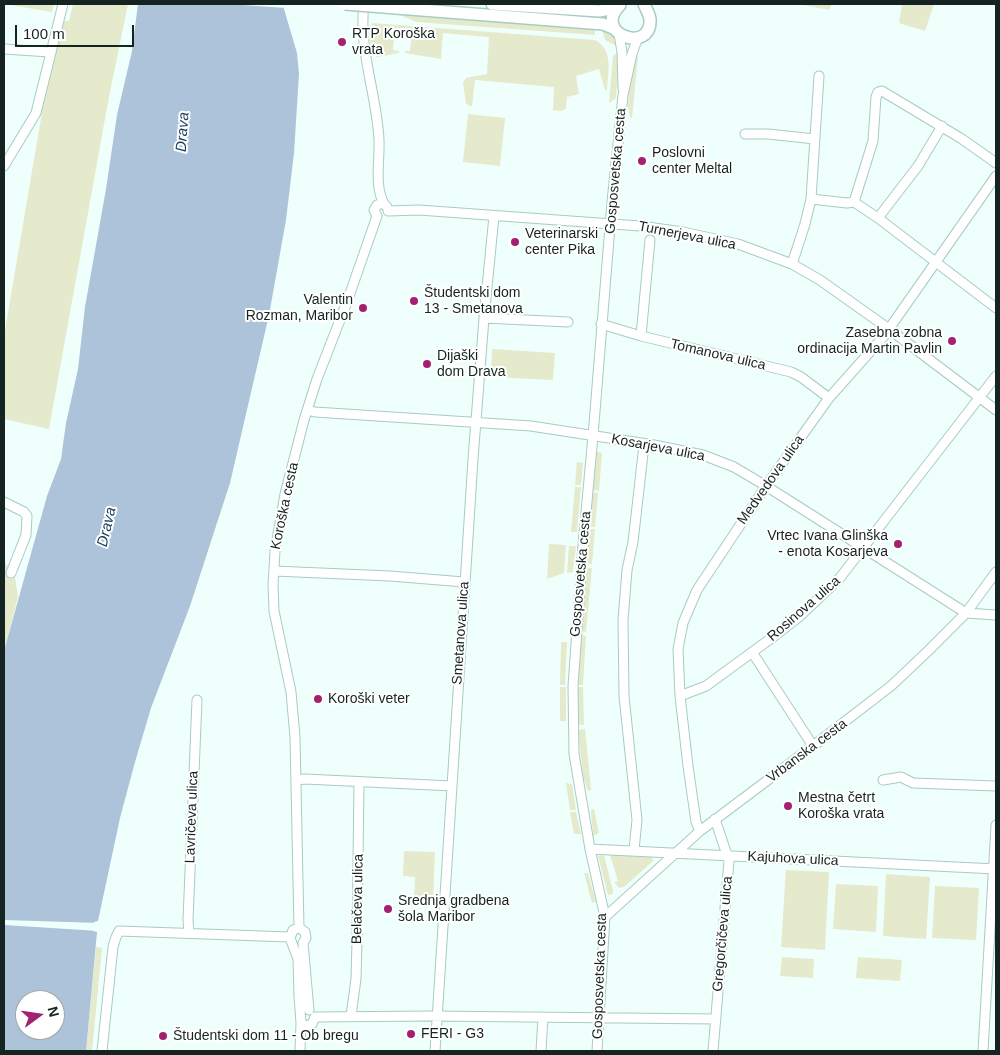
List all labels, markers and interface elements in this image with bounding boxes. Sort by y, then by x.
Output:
scale bar [18,15,136,47]
text: 100 m [23,25,65,42]
place label: RTP Koroška vrata [352,26,435,58]
marker: RTP Koroška vrata [336,36,348,48]
street label: Gosposvetska cesta [602,107,630,235]
water label: Drava [173,111,193,153]
place label: Poslovni center Meltal [652,145,732,178]
marker: Poslovni center Meltal [636,155,648,167]
street label: Turnerjeva ulica [637,218,737,254]
place label: Veterinarski center Pika [525,226,598,258]
marker: Veterinarski center Pika [509,236,521,248]
place label: Študentski dom 13 - Smetanova [424,285,523,318]
place label: Valentin Rozman, Maribor [246,292,353,324]
marker: Študentski dom 13 - Smetanova [408,295,420,307]
marker: Valentin Rozman, Maribor [357,302,369,314]
place label: Zasebna zobna ordinacija Martin Pavlin [797,325,942,358]
marker: Zasebna zobna ordinacija Martin Pavlin [946,335,958,347]
street label: Tomanova ulica [669,336,767,374]
place label: Dijaški dom Drava [437,348,505,381]
marker: Dijaški dom Drava [421,358,433,370]
street label: Kosarjeva ulica [610,431,706,465]
street label: Medvedova ulica [734,432,808,528]
street label: Koroška cesta [268,461,302,551]
water label: Drava [94,505,120,549]
street label: Gosposvetska cesta [567,510,595,638]
place label: Vrtec Ivana Glinška - enota Kosarjeva [767,528,888,560]
marker: Vrtec Ivana Glinška - enota Kosarjeva [892,538,904,550]
street label: Rosinova ulica [764,573,844,645]
street label: Smetanova ulica [449,581,473,685]
place label: Koroški veter [328,691,410,707]
marker: Koroški veter [312,693,324,705]
street label: Vrbanska cesta [764,715,850,787]
street label: Lavričeva ulica [182,770,202,864]
place label: Mestna četrt Koroška vrata [798,790,884,822]
marker: Mestna četrt Koroška vrata [782,800,794,812]
street label: Kajuhova ulica [747,848,839,870]
street label: Belačeva ulica [349,854,367,944]
street label: Gregorčičeva ulica [710,876,736,992]
place label: Srednja gradbena šola Maribor [398,893,509,926]
marker: Srednja gradbena šola Maribor [382,903,394,915]
street label: Gosposvetska cesta [589,913,611,1039]
north arrow [15,990,65,1040]
text: N [45,1005,63,1018]
place label: FERI - G3 [421,1026,484,1042]
place label: Študentski dom 11 - Ob bregu [173,1028,359,1044]
marker: FERI - G3 [405,1028,417,1040]
marker: Študentski dom 11 - Ob bregu [157,1030,169,1042]

